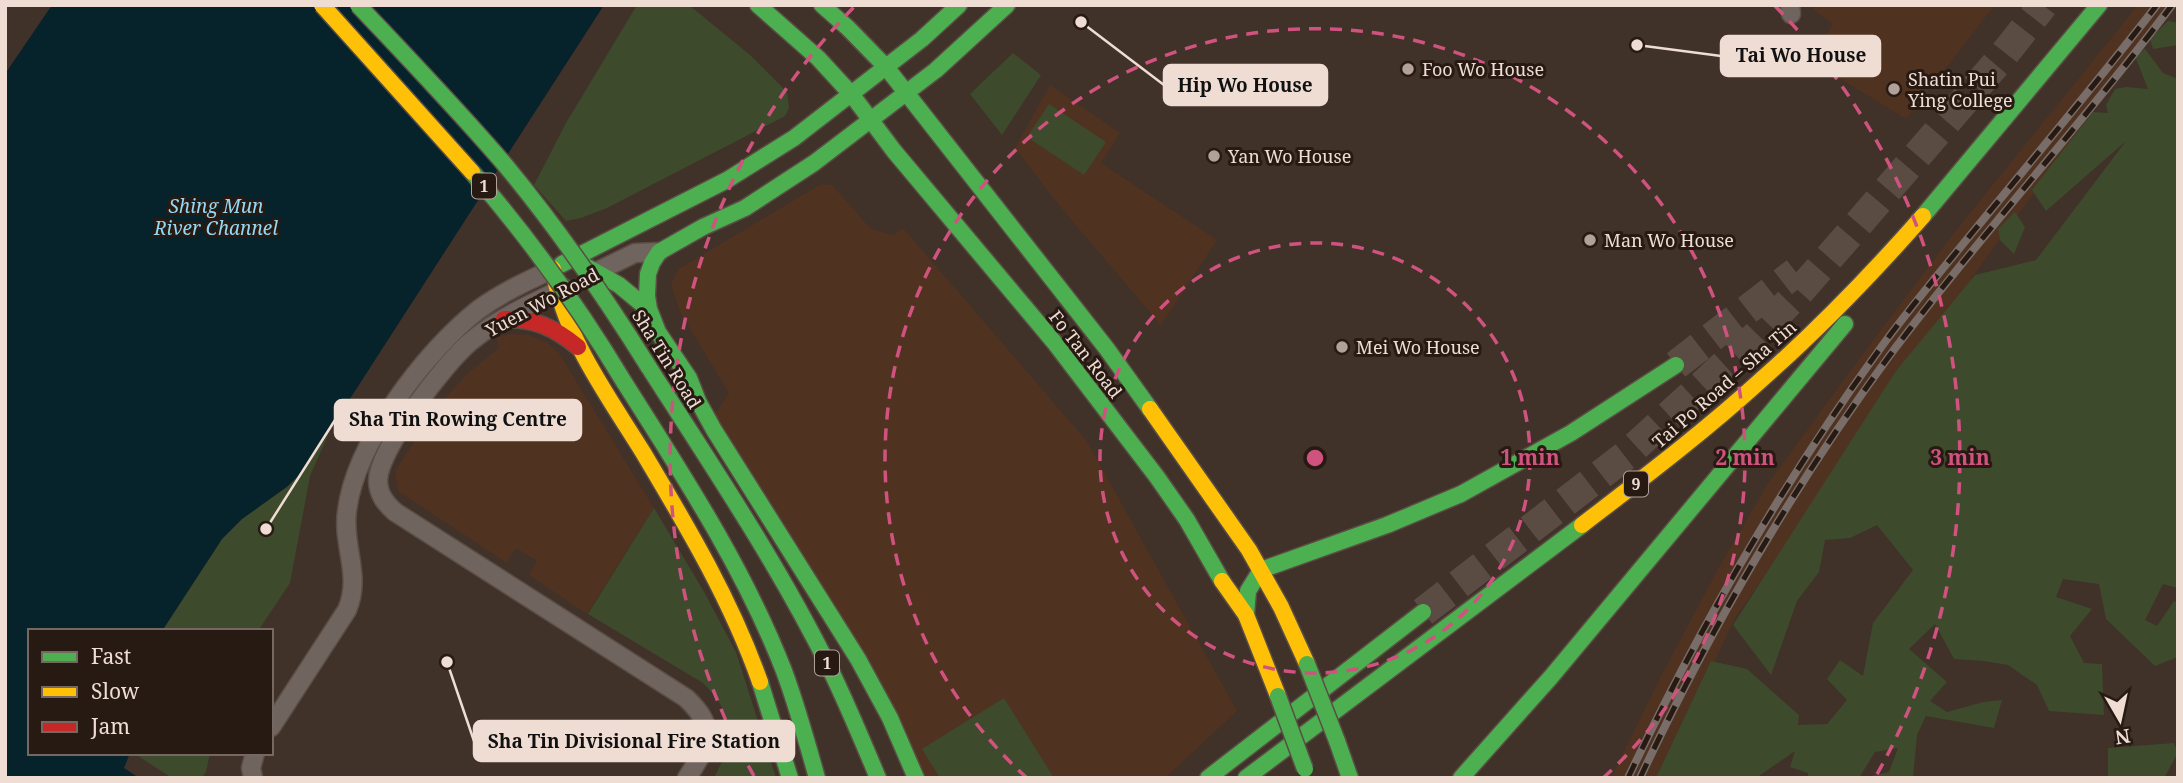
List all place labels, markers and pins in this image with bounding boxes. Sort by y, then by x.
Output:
callout: Tai Wo House [1721,36,1880,76]
place label: Foo Wo House [1422,57,1544,81]
marker: Foo Wo House [1400,61,1416,77]
callout: Hip Wo House [1164,65,1327,105]
place label: Shatin Pui Ying College [1907,67,2013,112]
marker: Shatin Pui Ying College [1886,81,1902,97]
place label: Yan Wo House [1227,144,1351,168]
marker: Yan Wo House [1206,148,1222,164]
place label: Man Wo House [1604,228,1734,252]
marker: Man Wo House [1582,232,1598,248]
place label: Mei Wo House [1356,335,1480,359]
marker: Mei Wo House [1334,339,1350,355]
callout: Sha Tin Rowing Centre [335,400,581,440]
centre of rings [1303,446,1327,470]
callout: Sha Tin Divisional Fire Station [474,721,794,761]

